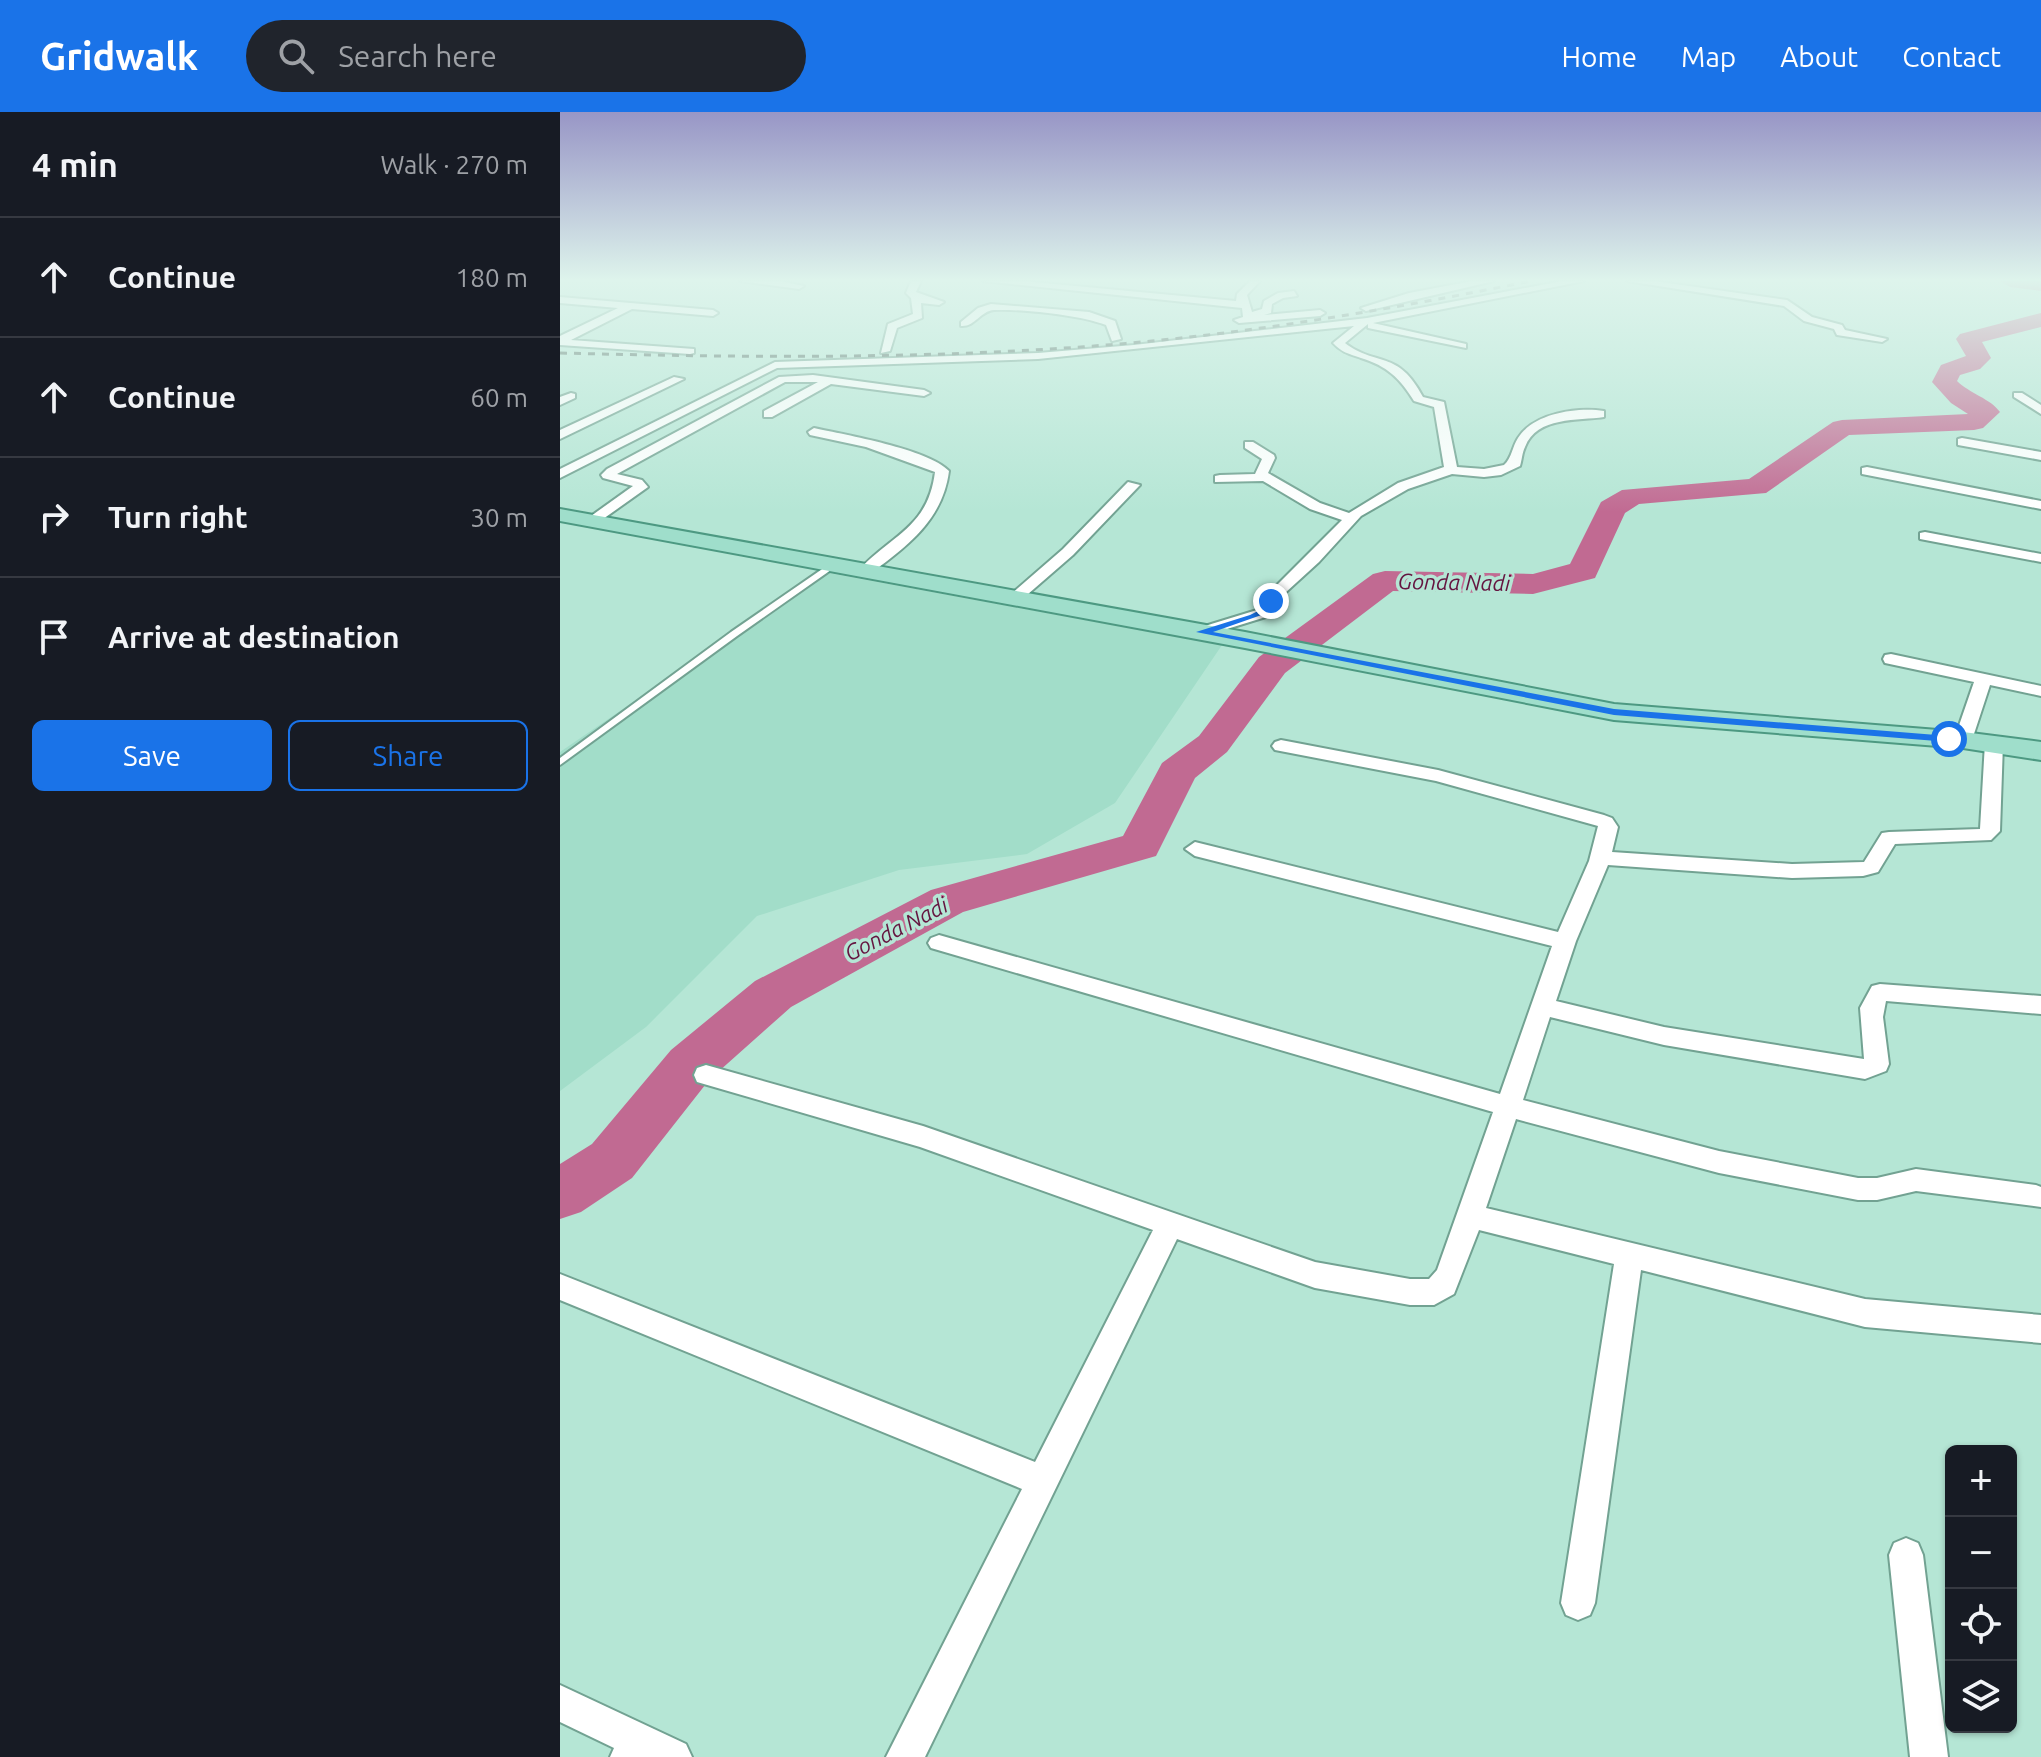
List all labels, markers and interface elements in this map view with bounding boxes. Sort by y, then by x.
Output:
search box [246,20,806,92]
icon: search [274,34,318,78]
text: Gridwalk [40,35,198,77]
text: Search here [338,39,497,73]
text: Home [1562,41,1637,72]
text: Map [1681,41,1736,72]
text: About [1780,41,1858,72]
text: Contact [1902,41,2001,72]
text: 4 min [32,145,118,183]
text: Walk · 270 m [380,150,528,179]
icon: ahead [32,255,76,299]
text: Continue [108,260,236,294]
text: 180 m [456,263,528,292]
icon: ahead [32,375,76,419]
text: Continue [108,380,236,414]
text: 60 m [470,383,528,412]
icon: right [32,495,76,539]
text: Turn right [108,500,248,534]
text: 30 m [470,503,528,532]
water label: Gonda Nadi [1397,568,1512,595]
route end [1253,583,1289,619]
icon: arrive [32,615,76,659]
text: Arrive at destination [108,620,400,654]
button: Save [32,720,272,791]
button: Share [288,720,528,791]
route start [1931,721,1967,757]
water label: Gonda Nadi [840,891,953,965]
map controls [1945,1445,2017,1733]
button: + [1945,1445,2017,1517]
button: − [1945,1517,2017,1589]
button: locate [1945,1589,2017,1661]
button: layers [1945,1661,2017,1733]

